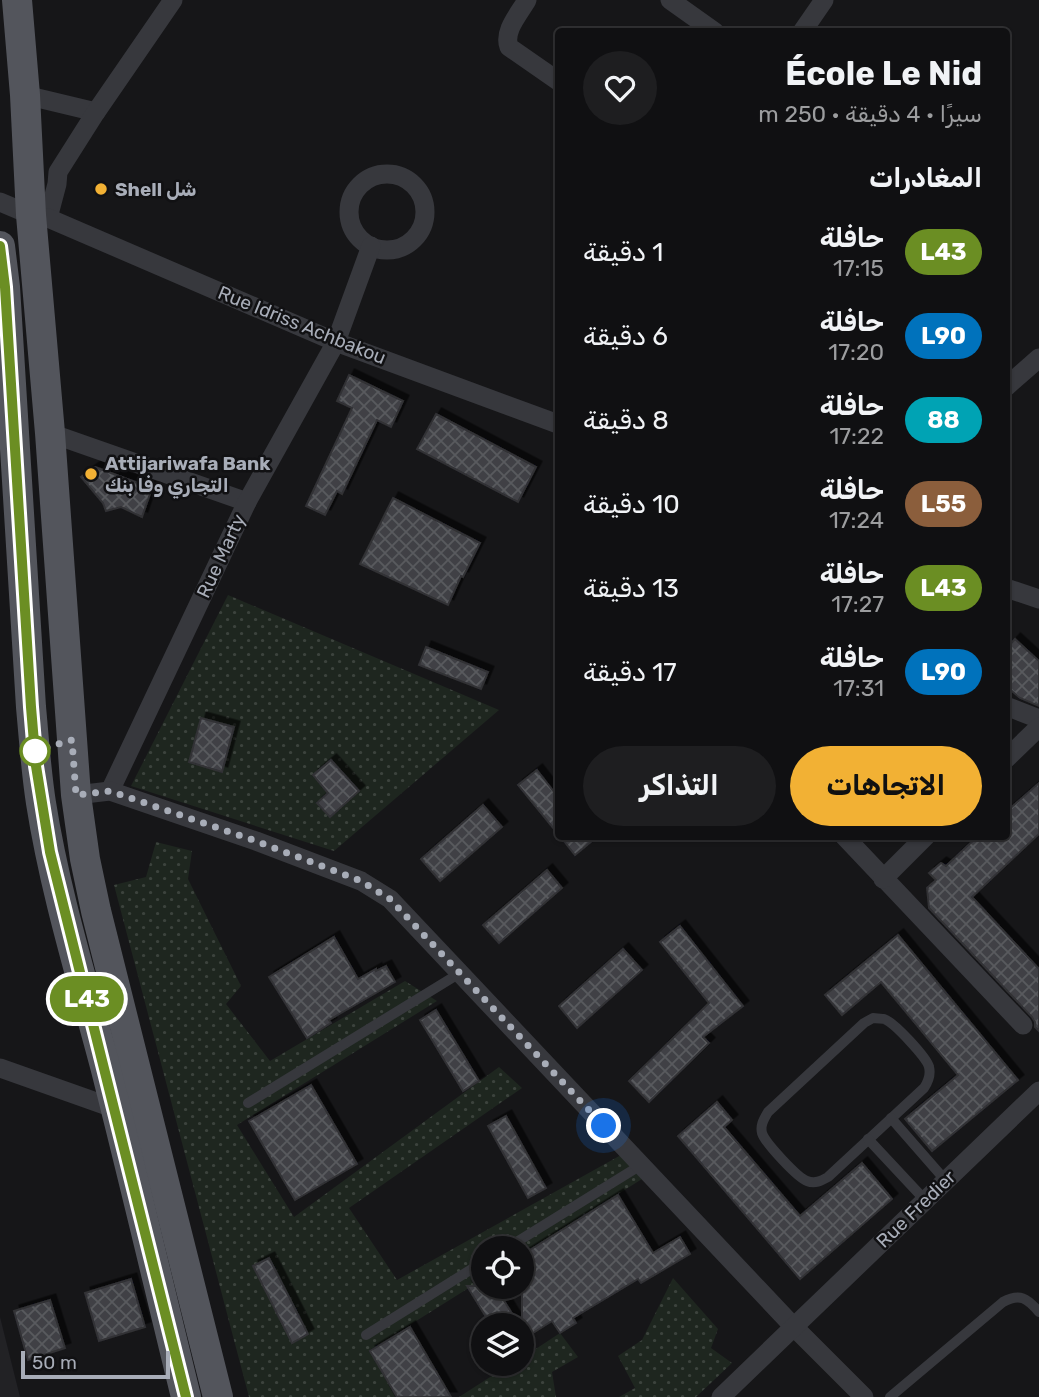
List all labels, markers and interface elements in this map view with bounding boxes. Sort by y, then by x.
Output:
button: heart [583,51,657,125]
text: École Le Nid [785,54,982,93]
text: سيرًا · 4 دقيقة · 250 m [758,100,982,128]
text: المغادرات [869,163,982,194]
place label: Shell شل [115,178,197,201]
marker: Shell شل [93,181,109,197]
text: حافلة [820,223,884,254]
text: 1 دقيقة [583,237,663,268]
text: L43 [920,238,967,266]
text: 17:15 [833,254,884,282]
street label: Rue Idriss Achbakou [215,281,389,369]
text: حافلة [820,307,884,338]
text: 6 دقيقة [583,321,668,352]
text: L90 [921,322,966,350]
text: 17:20 [828,338,884,366]
text: حافلة [820,391,884,422]
text: 8 دقيقة [583,405,669,436]
text: 88 [927,406,960,434]
text: 17:22 [829,422,884,450]
place label: Attijariwafa Bank التجاري وفا بنك [105,452,270,499]
marker: Attijariwafa Bank التجاري وفا بنك [83,466,99,482]
text: حافلة [820,475,884,506]
text: 10 دقيقة [583,489,680,520]
text: L55 [921,490,966,518]
text: 17:24 [829,506,884,534]
street label: Rue Marty [192,510,250,602]
text: حافلة [820,559,884,590]
text: 13 دقيقة [583,573,679,604]
text: L43 [920,574,967,602]
text: 17:27 [831,590,884,618]
text: حافلة [820,643,884,674]
text: 17 دقيقة [583,657,677,688]
text: L90 [921,658,966,686]
text: 17:31 [833,674,884,702]
unlabelled marker [20,736,50,766]
button: التذاكر [583,746,776,826]
button: الاتجاهات [790,746,982,826]
line badge: L43 [47,976,127,1022]
text: L43 [64,985,110,1013]
your location [586,1108,621,1143]
street label: Rue Fredier [872,1165,961,1253]
map controls [471,1236,534,1376]
button: locate [471,1236,534,1299]
button: layers [471,1313,534,1376]
scale bar [21,1348,170,1380]
text: 50 m [32,1351,77,1374]

